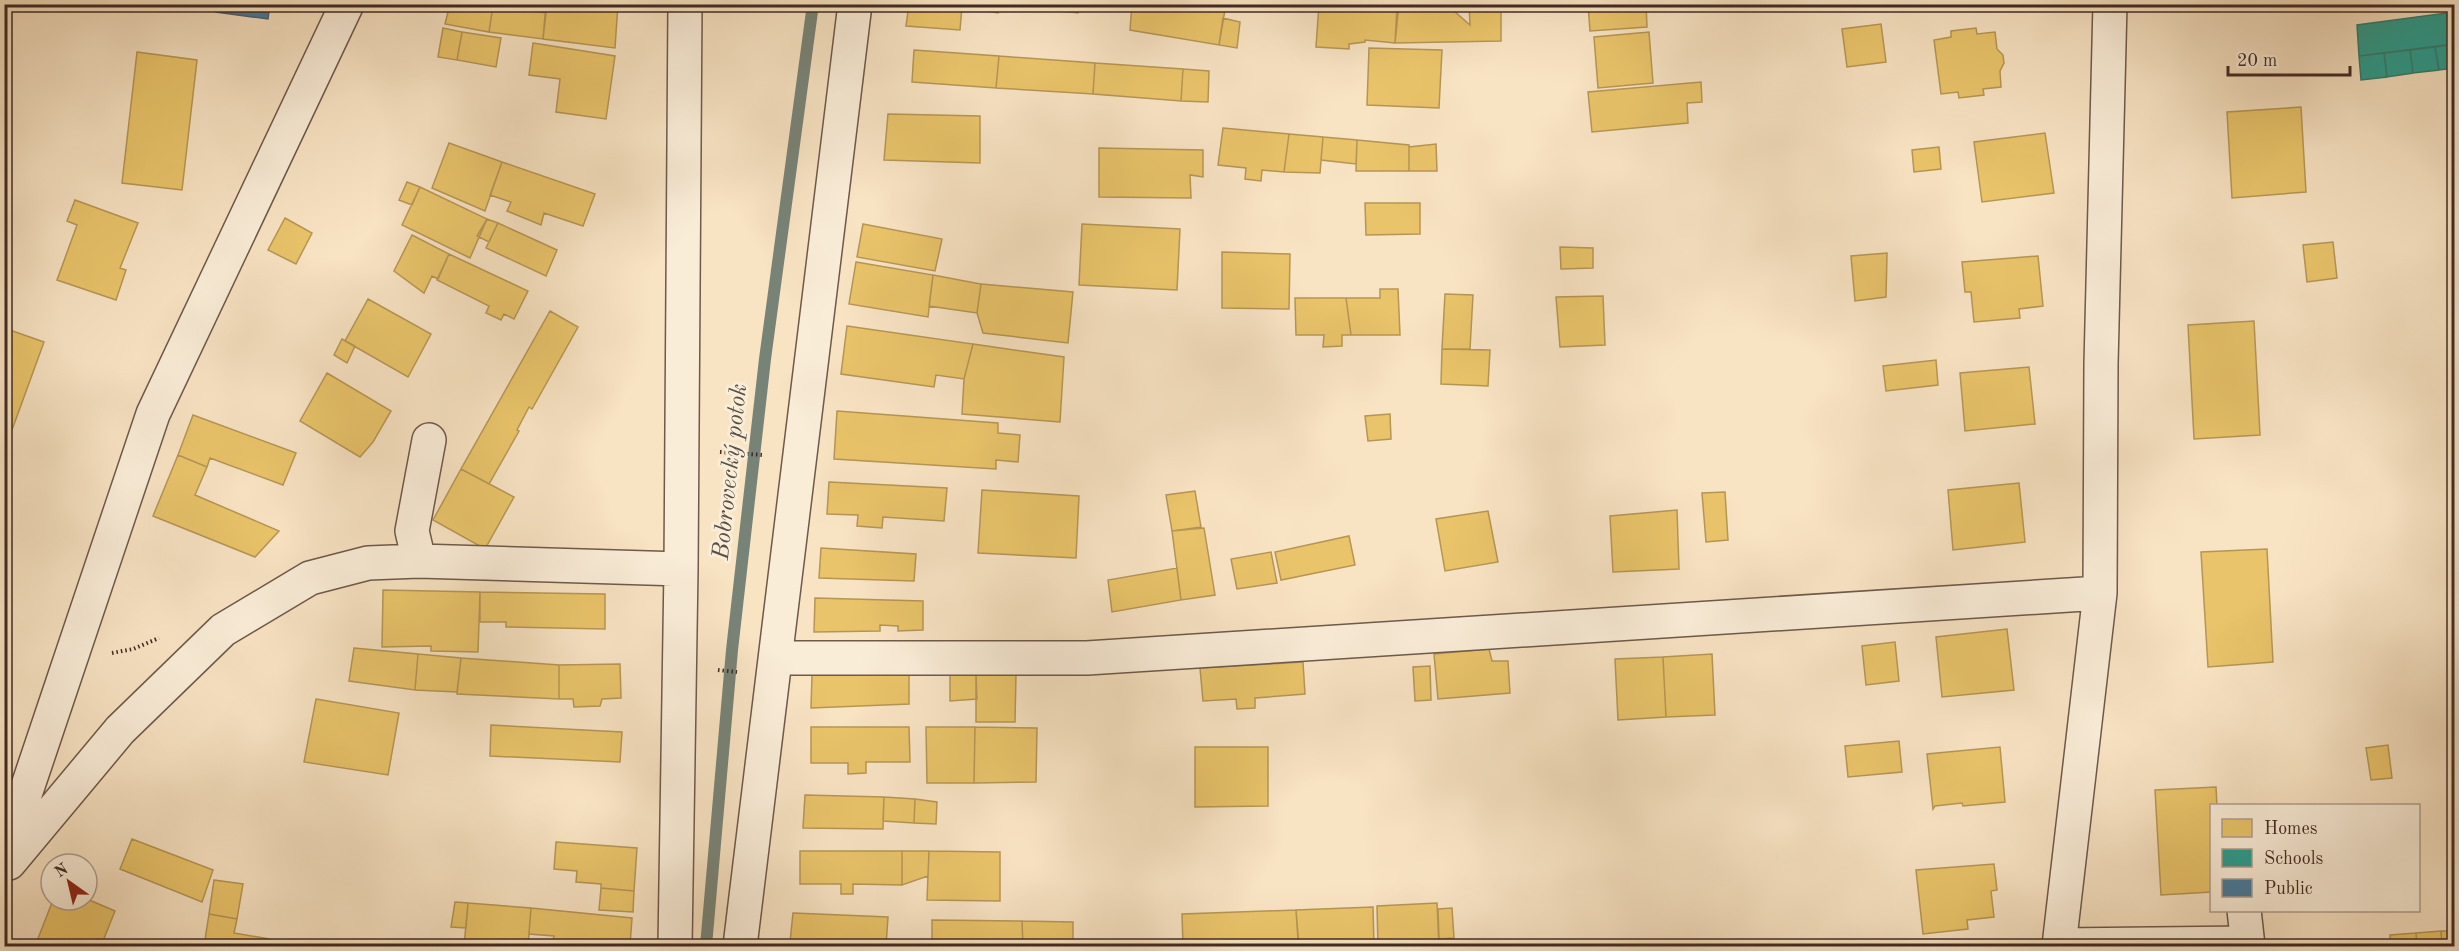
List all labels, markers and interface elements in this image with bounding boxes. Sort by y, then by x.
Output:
scale bar [2228,39,2350,77]
text: 20 m [2237,52,2277,70]
water label: Bobrovecký potok [710,383,752,562]
legend [2210,804,2420,912]
text: Homes [2264,820,2318,838]
text: Schools [2264,850,2324,868]
north arrow [39,852,99,912]
text: N [52,861,72,881]
text: Public [2264,880,2313,898]

